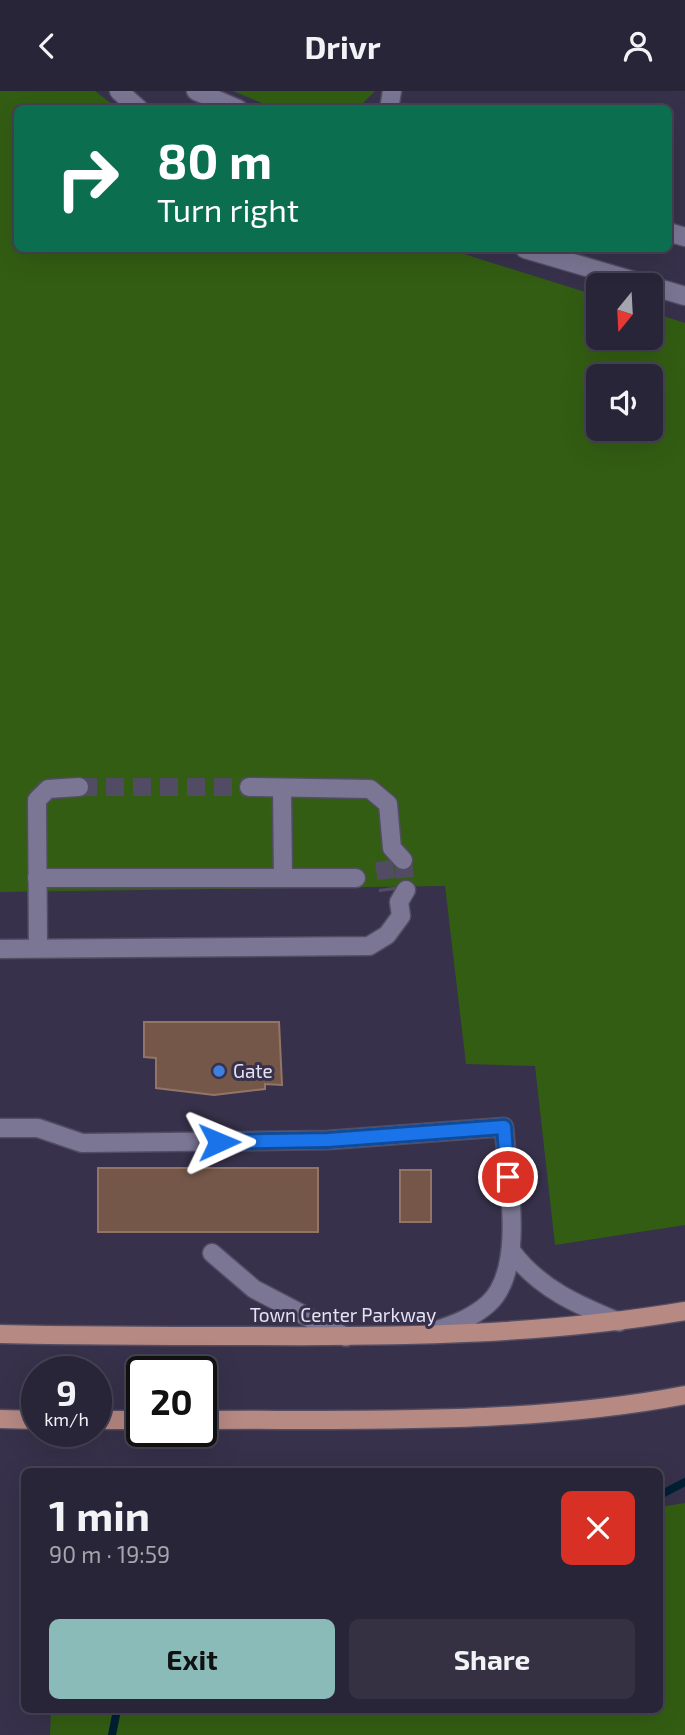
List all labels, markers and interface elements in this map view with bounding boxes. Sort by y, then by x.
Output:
icon: back [28,27,66,65]
text: Drivr [304,27,381,65]
icon: person [619,27,657,65]
text: 80 m [157,130,272,189]
icon: right [42,133,133,224]
text: Turn right [157,190,299,228]
north arrow [586,273,663,350]
map controls [586,273,663,441]
button: sound [586,364,663,441]
place label: Gate [233,1059,273,1082]
marker: Gate [211,1063,227,1079]
position arrow [182,1105,256,1179]
pin [478,1147,538,1207]
icon: arrive [489,1158,527,1196]
street label: Town Center Parkway [250,1303,436,1326]
speed limit sign: 20 [126,1356,217,1447]
text: 9 [56,1371,77,1413]
text: km/h [44,1408,89,1430]
text: 1 min [49,1489,150,1539]
button: close [561,1491,635,1565]
text: 90 m · 19:59 [49,1540,170,1568]
button: Exit [49,1619,335,1699]
button: Share [349,1619,635,1699]

